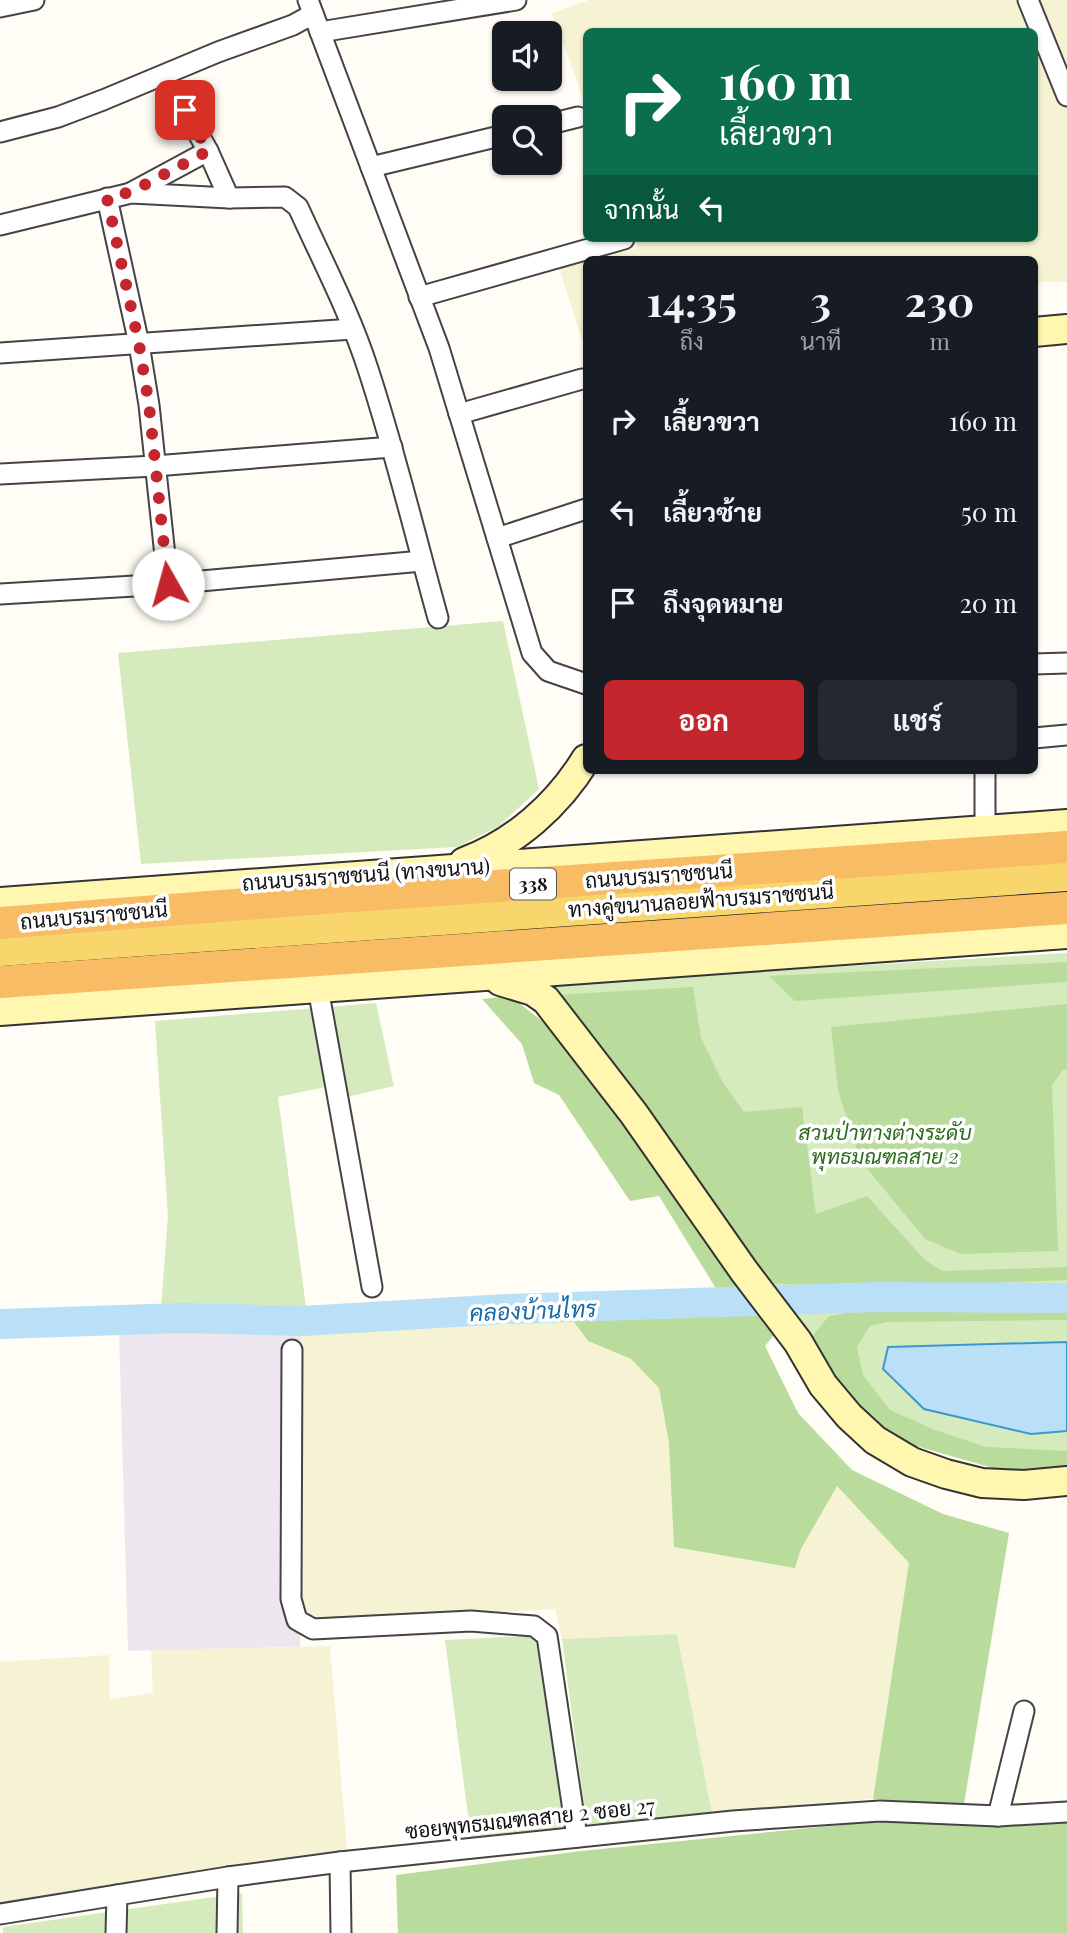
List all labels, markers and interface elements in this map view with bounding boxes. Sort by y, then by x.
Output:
map controls [492,21,562,175]
button: sound [492,21,562,91]
text: 160 m [719,47,853,112]
icon: right [604,56,695,147]
pin [155,80,215,140]
icon: arrive [166,91,204,129]
button: search [492,105,562,175]
text: เลี้ยวขวา [719,110,833,153]
icon: left [693,189,731,227]
text: จากนั้น [604,191,679,226]
text: 14:35 [647,272,737,328]
text: 3 [811,272,831,328]
text: 230 [905,272,974,328]
text: ถึง [680,325,704,356]
text: นาที [800,325,841,356]
text: m [929,325,950,356]
icon: right [604,402,642,440]
text: เลี้ยวขวา [663,403,760,438]
text: 160 m [949,403,1017,438]
icon: left [604,493,642,531]
text: เลี้ยวซ้าย [663,494,762,529]
text: 50 m [961,494,1017,529]
position arrow [131,547,205,621]
icon: arrive [604,584,642,622]
text: ถึงจุดหมาย [663,585,784,620]
text: 20 m [959,585,1017,620]
button: ออก [604,680,804,760]
button: แชร์ [818,680,1017,760]
street label: ถนนบรมราชชนนี (ทางขนาน) [241,850,491,896]
street label: ถนนบรมราชชนนี [584,855,734,893]
road number: 338 [510,869,556,900]
street label: ทางคู่ขนานลอยฟ้าบรมราชชนนี [567,876,835,925]
street label: ถนนบรมราชชนนี [19,894,169,934]
park label: สวนป่าทางต่างระดับ พุทธมณฑลสาย 2 [798,1117,972,1171]
water label: คลองบ้านไทร [469,1292,598,1327]
street label: ซอยพุทธมณฑลสาย 2 ซอย 27 [404,1790,657,1846]

